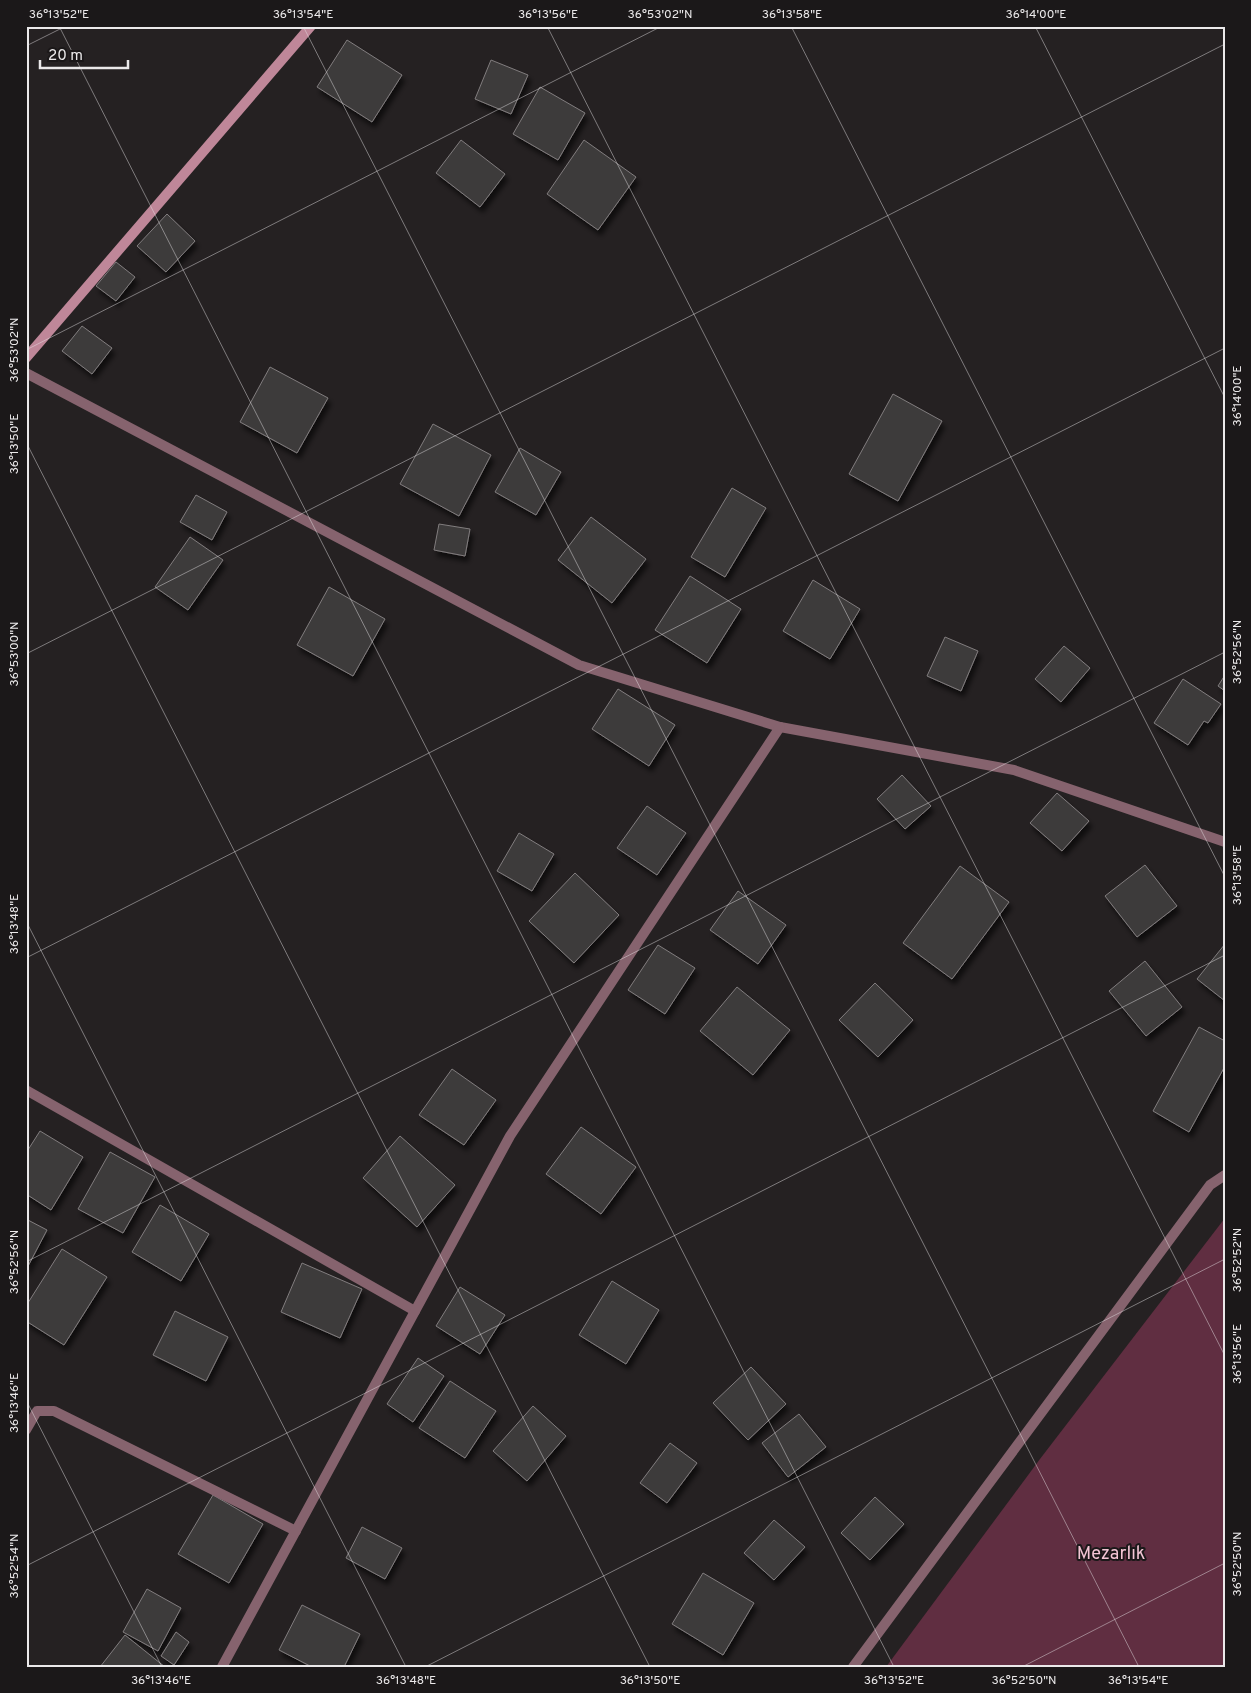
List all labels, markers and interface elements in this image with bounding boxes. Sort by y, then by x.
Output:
text: 36°13'52"E [29,7,89,23]
text: 36°13'54"E [273,7,333,23]
text: 36°13'56"E [518,7,578,23]
text: 36°53'02"N [628,7,692,23]
text: 36°13'58"E [762,7,822,23]
text: 36°14'00"E [1006,7,1066,23]
scale bar [40,38,128,70]
text: 20 m [48,47,83,66]
text: 36°53'02"N [7,318,23,382]
text: 36°14'00"E [1230,366,1246,426]
text: 36°13'50"E [7,414,23,474]
text: 36°52'56"N [1230,620,1246,684]
text: 36°53'00"N [7,621,23,687]
text: 36°13'58"E [1230,845,1246,905]
text: 36°13'48"E [7,894,23,954]
text: 36°52'52"N [1230,1228,1246,1292]
text: 36°52'56"N [7,1230,23,1294]
text: 36°13'56"E [1230,1324,1246,1384]
text: 36°13'46"E [7,1373,23,1433]
text: 36°52'50"N [1230,1531,1246,1597]
text: 36°52'54"N [7,1533,23,1599]
park label: Mezarlık [1077,1543,1145,1566]
text: 36°13'46"E [131,1673,191,1689]
text: 36°13'48"E [376,1673,436,1689]
text: 36°13'50"E [620,1673,680,1689]
text: 36°13'52"E [864,1673,924,1689]
text: 36°52'50"N [991,1673,1057,1689]
text: 36°13'54"E [1108,1673,1168,1689]

